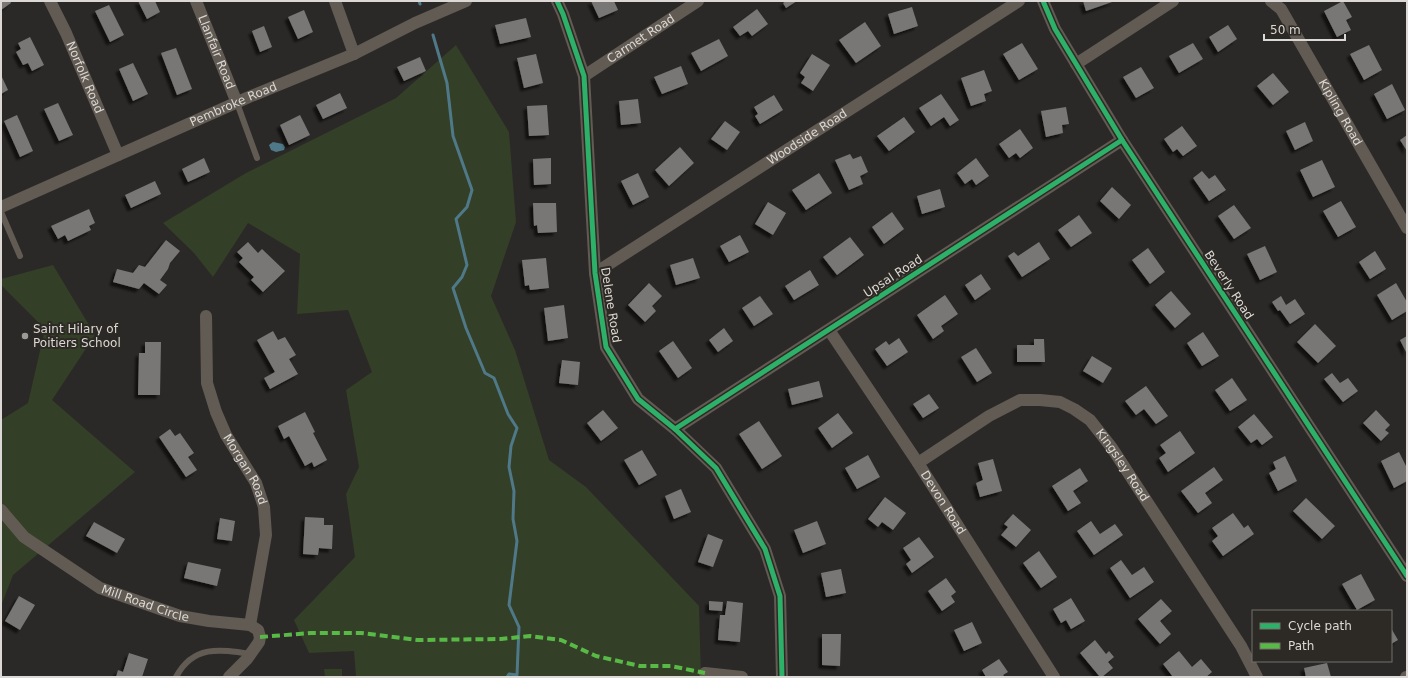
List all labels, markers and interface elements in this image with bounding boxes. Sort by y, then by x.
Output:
street label: Carmet Road [604,11,677,66]
street label: Llanfair Road [195,13,238,91]
scale bar [1264,16,1345,42]
text: 50 m [1270,23,1301,37]
street label: Norfolk Road [63,39,106,116]
street label: Kipling Road [1316,76,1365,148]
street label: Pembroke Road [188,79,279,129]
street label: Woodside Road [765,106,850,168]
street label: Beverly Road [1202,248,1256,322]
street label: Upsal Road [861,252,925,300]
street label: Delene Road [598,266,624,344]
place label: Saint Hilary of Poitiers School [33,322,121,350]
marker: Saint Hilary of Poitiers School [20,331,30,341]
street label: Kingsley Road [1093,426,1152,504]
street label: Morgan Road [220,431,270,507]
street label: Devon Road [918,468,969,537]
street label: Mill Road Circle [100,582,190,624]
legend [1252,610,1392,662]
text: Cycle path [1288,619,1352,633]
text: Path [1288,639,1314,653]

